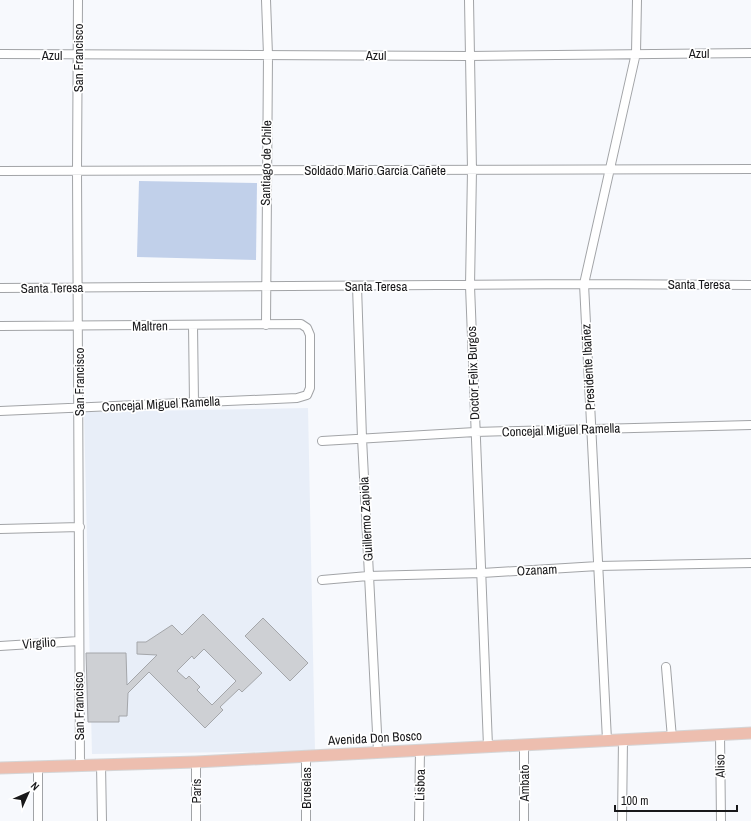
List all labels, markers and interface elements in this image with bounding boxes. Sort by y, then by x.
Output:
street label: San Francisco [70,24,87,92]
street label: Azul [688,45,709,62]
street label: Azul [41,47,62,64]
street label: Azul [365,47,386,64]
street label: Santiago de Chile [257,120,275,206]
street label: Soldado Mario García Cañete [304,162,446,179]
street label: Santa Teresa [668,276,730,293]
street label: Santa Teresa [345,278,407,295]
street label: Santa Teresa [21,279,84,297]
street label: Maltren [132,317,168,335]
street label: Presidente Ibañez [577,323,599,411]
street label: Doctor Felix Burgos [463,326,483,420]
street label: San Francisco [71,348,88,416]
street label: Concejal Miguel Ramella [101,392,221,416]
street label: Concejal Miguel Ramella [501,419,621,441]
street label: Guillermo Zapiola [355,476,377,562]
street label: Ozanam [516,560,558,580]
street label: Virgilio [22,633,56,653]
street label: San Francisco [70,671,88,741]
street label: Avenida Don Bosco [327,727,422,749]
street label: Aliso [711,754,729,779]
street label: Ambato [516,765,533,802]
street label: Bruselas [298,767,315,809]
street label: Lisboa [411,769,429,801]
north arrow [8,773,48,813]
text: N [28,779,42,793]
street label: París [188,779,205,803]
scale bar [615,787,737,813]
text: 100 m [621,793,648,809]

